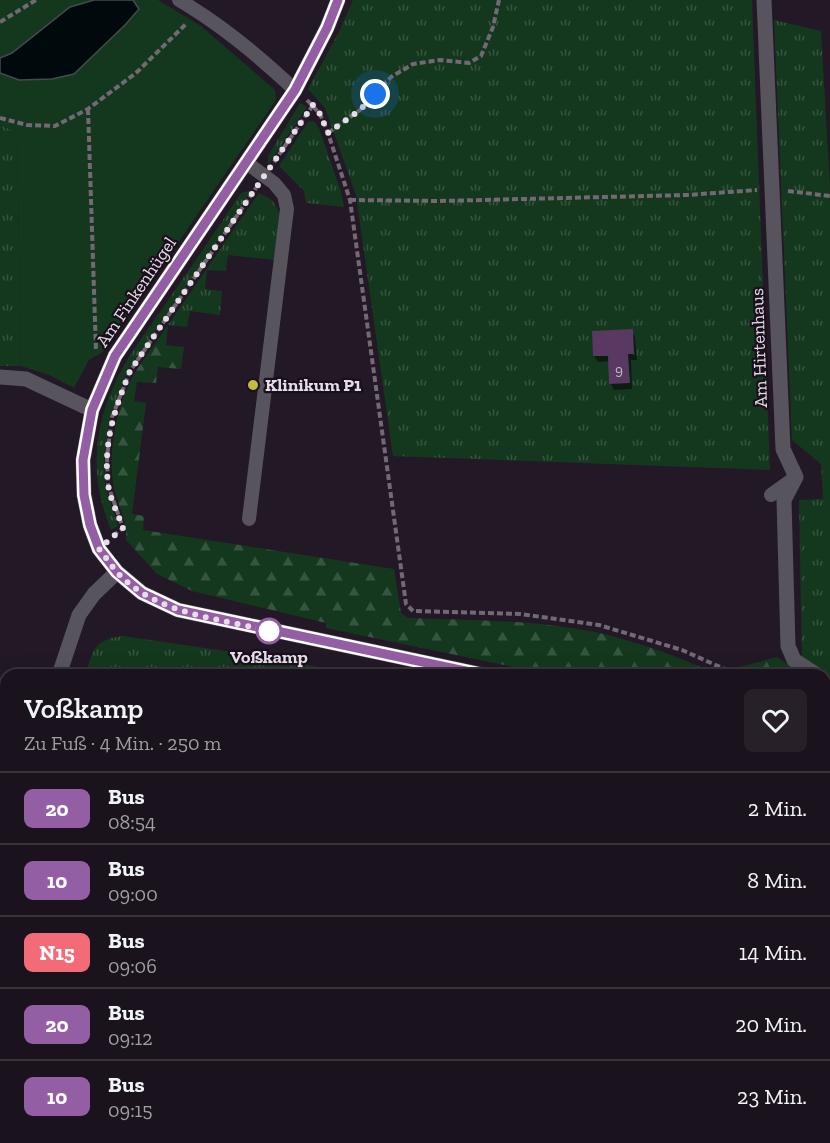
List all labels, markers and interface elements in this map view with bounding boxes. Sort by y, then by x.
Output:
your location [360,79,390,109]
street label: Am Finkenhügel [91,233,181,351]
street label: Am Hirtenhaus [746,288,772,408]
house number: 9 [615,361,623,379]
place label: Klinikum P1 [265,374,361,396]
marker: Klinikum P1 [246,378,260,392]
marker: Voßkamp [256,618,282,644]
place label: Voßkamp [230,646,308,668]
button: heart [744,689,807,752]
text: Voßkamp [24,692,143,725]
text: Zu Fuß · 4 Min. · 250 m [24,731,221,755]
text: Bus [108,783,145,810]
text: 2 Min. [748,795,807,822]
text: 20 [45,796,69,821]
text: 08:54 [108,810,156,834]
text: Bus [108,855,145,882]
text: 8 Min. [747,867,807,894]
text: 10 [47,868,67,893]
text: 09:00 [108,882,158,906]
text: Bus [108,927,145,954]
text: 14 Min. [739,939,807,966]
text: N15 [39,940,75,965]
text: 09:06 [108,954,157,978]
text: Bus [108,999,145,1026]
text: 20 Min. [735,1011,807,1038]
text: 20 [45,1012,69,1037]
text: 09:12 [108,1026,153,1050]
text: Bus [108,1071,145,1098]
text: 23 Min. [737,1083,807,1110]
text: 10 [47,1084,67,1109]
text: 09:15 [108,1098,153,1122]

